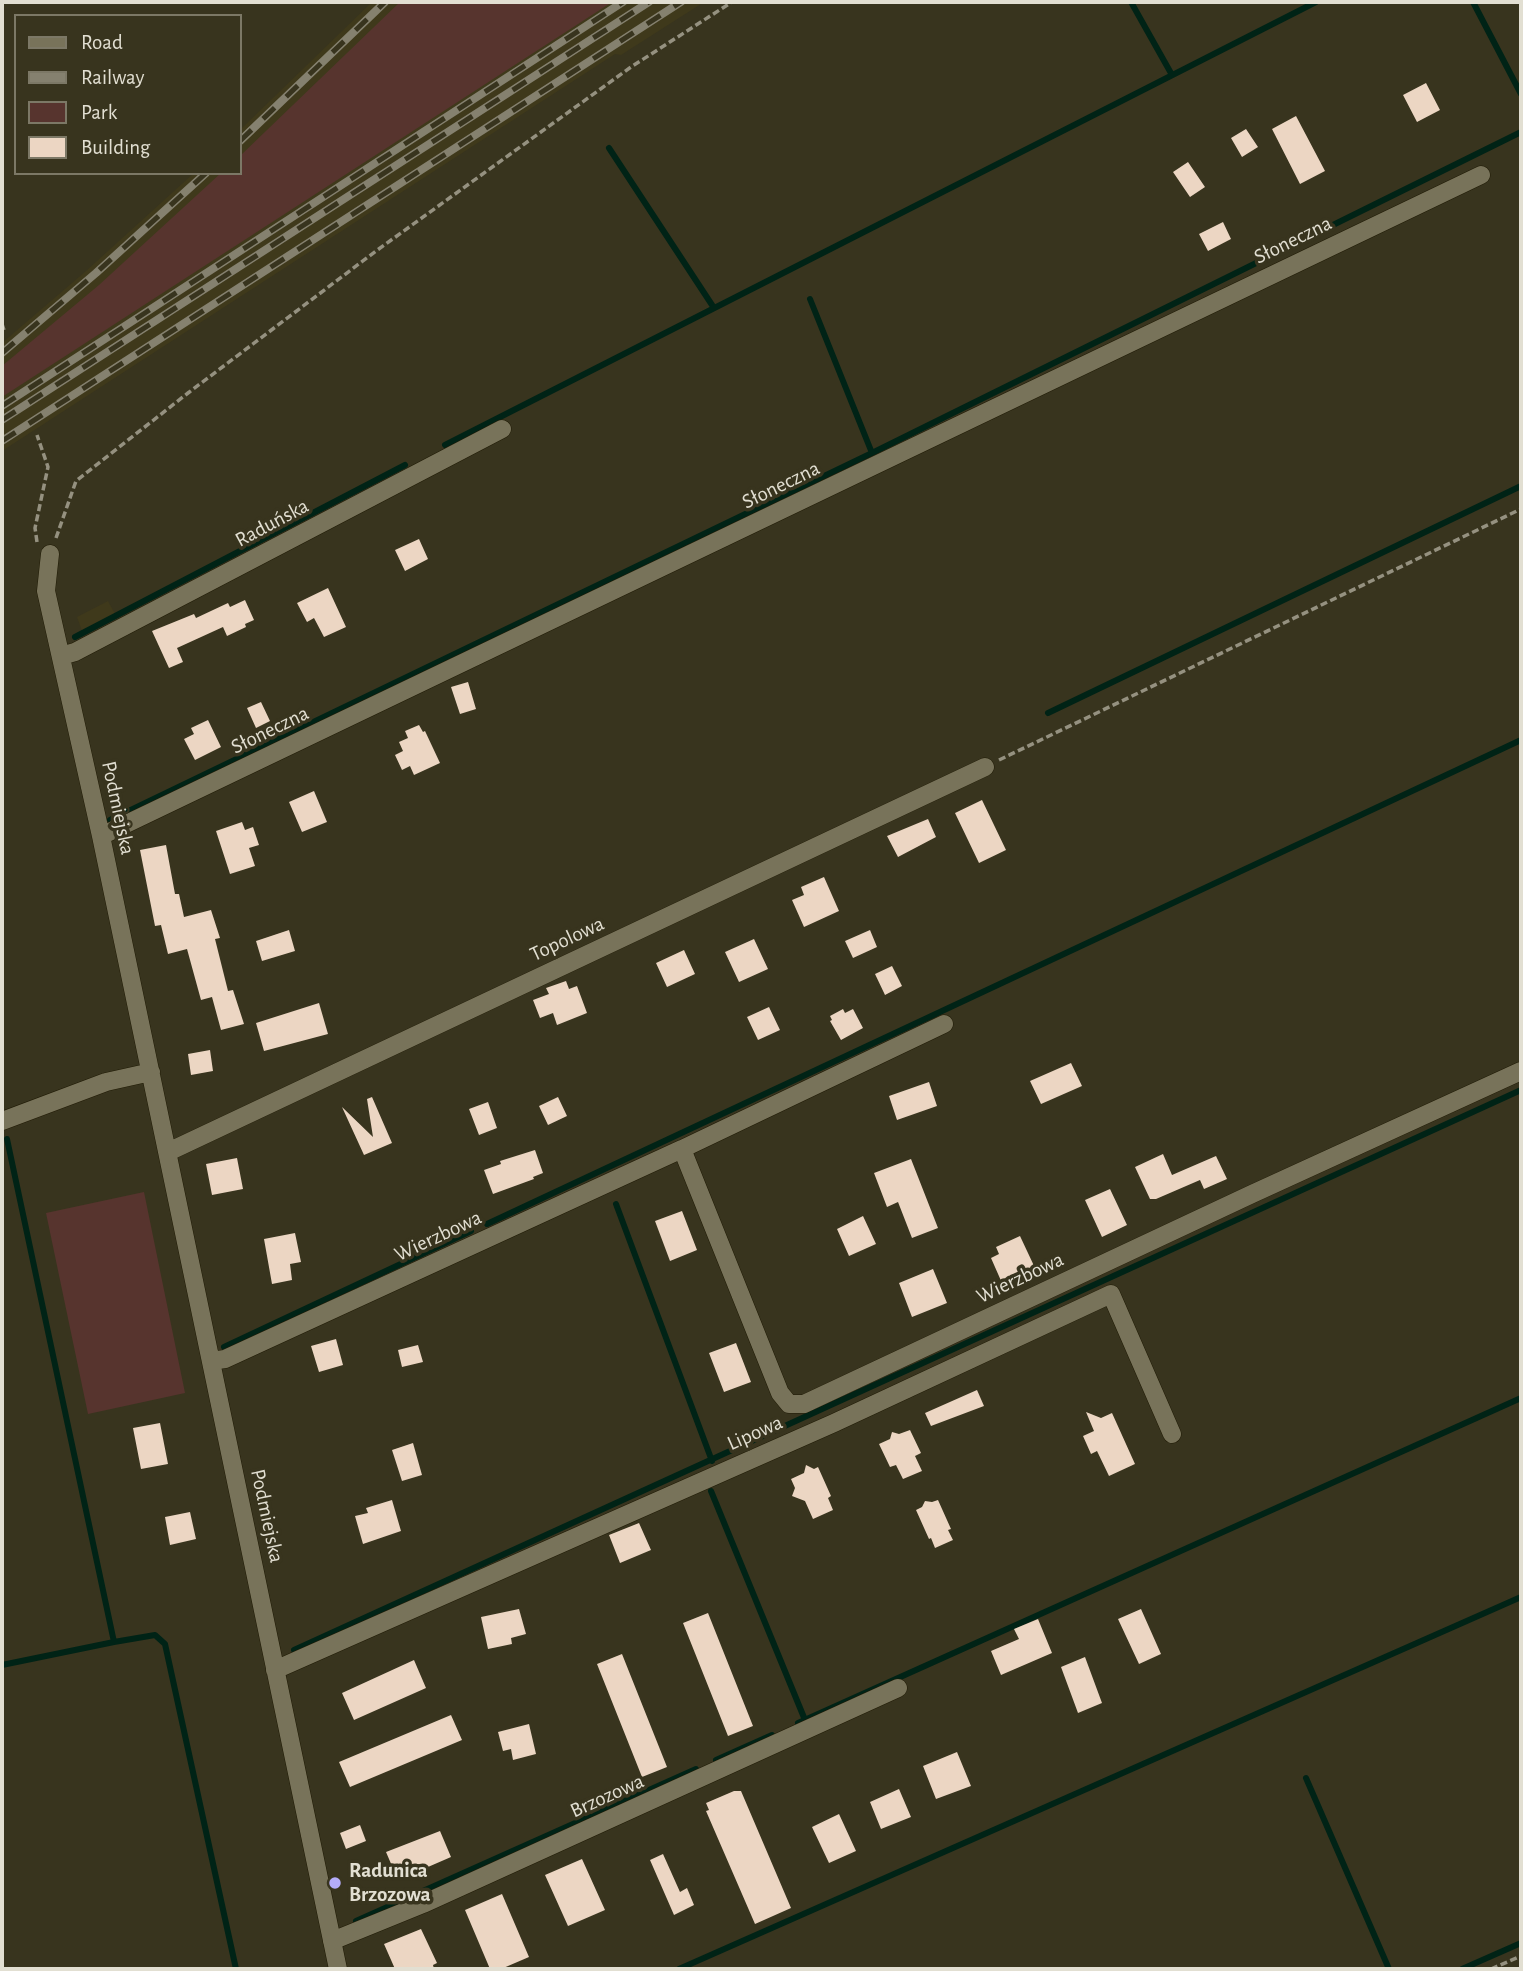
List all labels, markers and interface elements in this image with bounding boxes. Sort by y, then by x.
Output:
legend [14,14,242,175]
text: Road [81,32,123,53]
text: Railway [81,67,144,88]
text: Park [81,102,117,123]
text: Building [81,137,150,158]
street label: Słoneczna [1250,210,1336,270]
street label: Słoneczna [738,455,824,515]
street label: Raduńska [231,493,313,553]
street label: Słoneczna [227,700,313,760]
street label: Podmiejska [96,759,140,857]
street label: Topolowa [526,911,608,967]
street label: Wierzbowa [390,1205,486,1267]
street label: Wierzbowa [972,1247,1068,1309]
street label: Lipowa [723,1410,787,1456]
street label: Podmiejska [245,1467,289,1565]
street label: Brzozowa [566,1769,648,1823]
place label: Radunica Brzozowa [349,1858,431,1908]
marker: Radunica Brzozowa [327,1875,343,1891]

